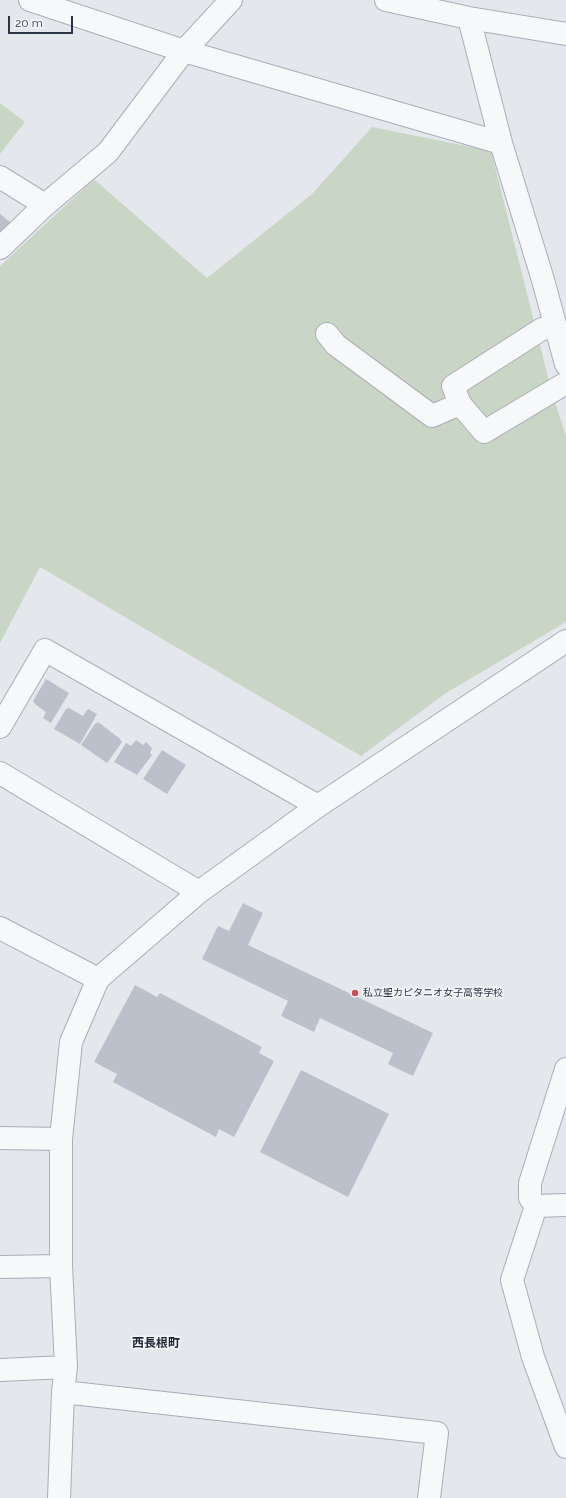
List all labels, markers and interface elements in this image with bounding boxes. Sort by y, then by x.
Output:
scale bar [10,8,75,34]
text: 20 m [15,16,43,30]
place label: 私立聖カピタニオ女子高等学校 [363,987,503,999]
marker: 私立聖カピタニオ女子高等学校 [350,988,360,998]
district label: 西長根町 [132,1336,180,1350]

